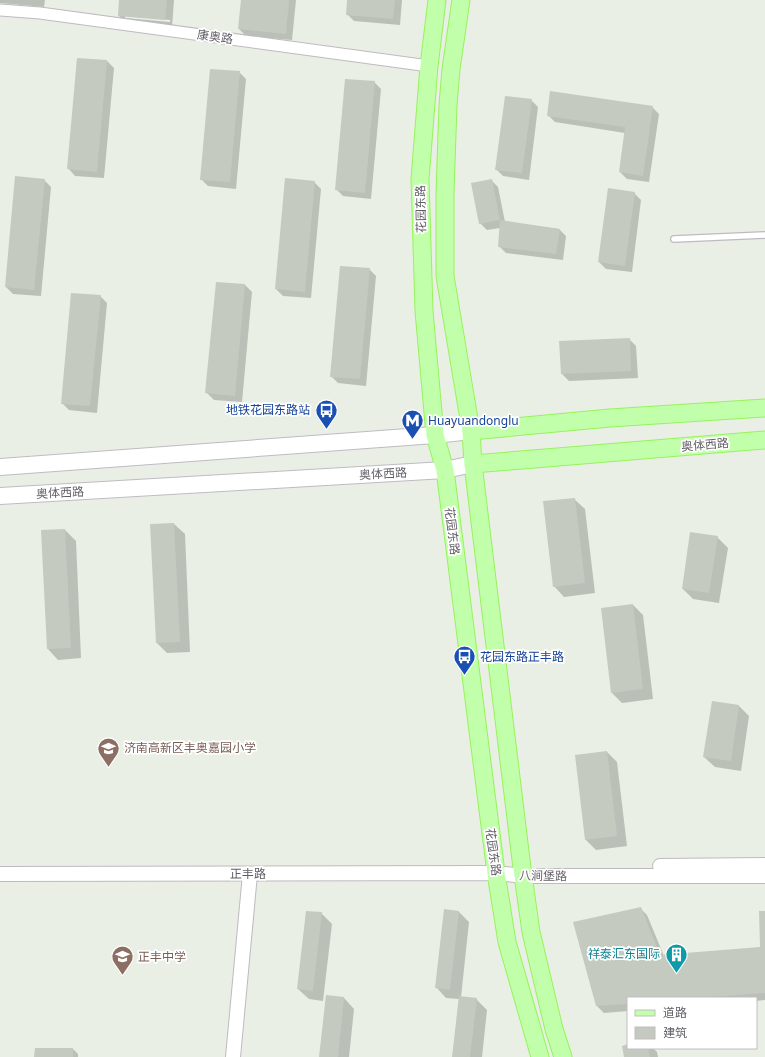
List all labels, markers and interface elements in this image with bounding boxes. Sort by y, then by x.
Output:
street label: 康奥路 [196,26,234,47]
street label: 花园东路 [412,185,429,233]
bus stop icon: 地铁花园东路站 [313,397,339,430]
place label: 地铁花园东路站 [226,401,310,418]
metro station icon: Huayuandonglu [399,408,425,441]
place label: Huayuandonglu [428,412,519,429]
street label: 奥体西路 [680,434,730,455]
street label: 奥体西路 [359,464,407,483]
street label: 奥体西路 [36,483,84,502]
street label: 花园东路 [441,506,464,556]
bus stop icon: 花园东路正丰路 [452,644,478,677]
place label: 花园东路正丰路 [480,648,564,665]
school or university icon: 济南高新区丰奥嘉园小学 [95,735,121,768]
place label: 济南高新区丰奥嘉园小学 [124,739,256,756]
street label: 花园东路 [482,827,505,877]
street label: 正丰路 [230,865,266,882]
street label: 八涧堡路 [519,867,567,884]
building icon: 祥泰汇东国际 [663,941,689,974]
school or university icon: 正丰中学 [109,944,135,977]
place label: 祥泰汇东国际 [588,945,660,962]
place label: 正丰中学 [138,948,186,965]
legend [627,997,757,1049]
text: 道路 [663,1004,687,1021]
text: 建筑 [663,1024,687,1041]

